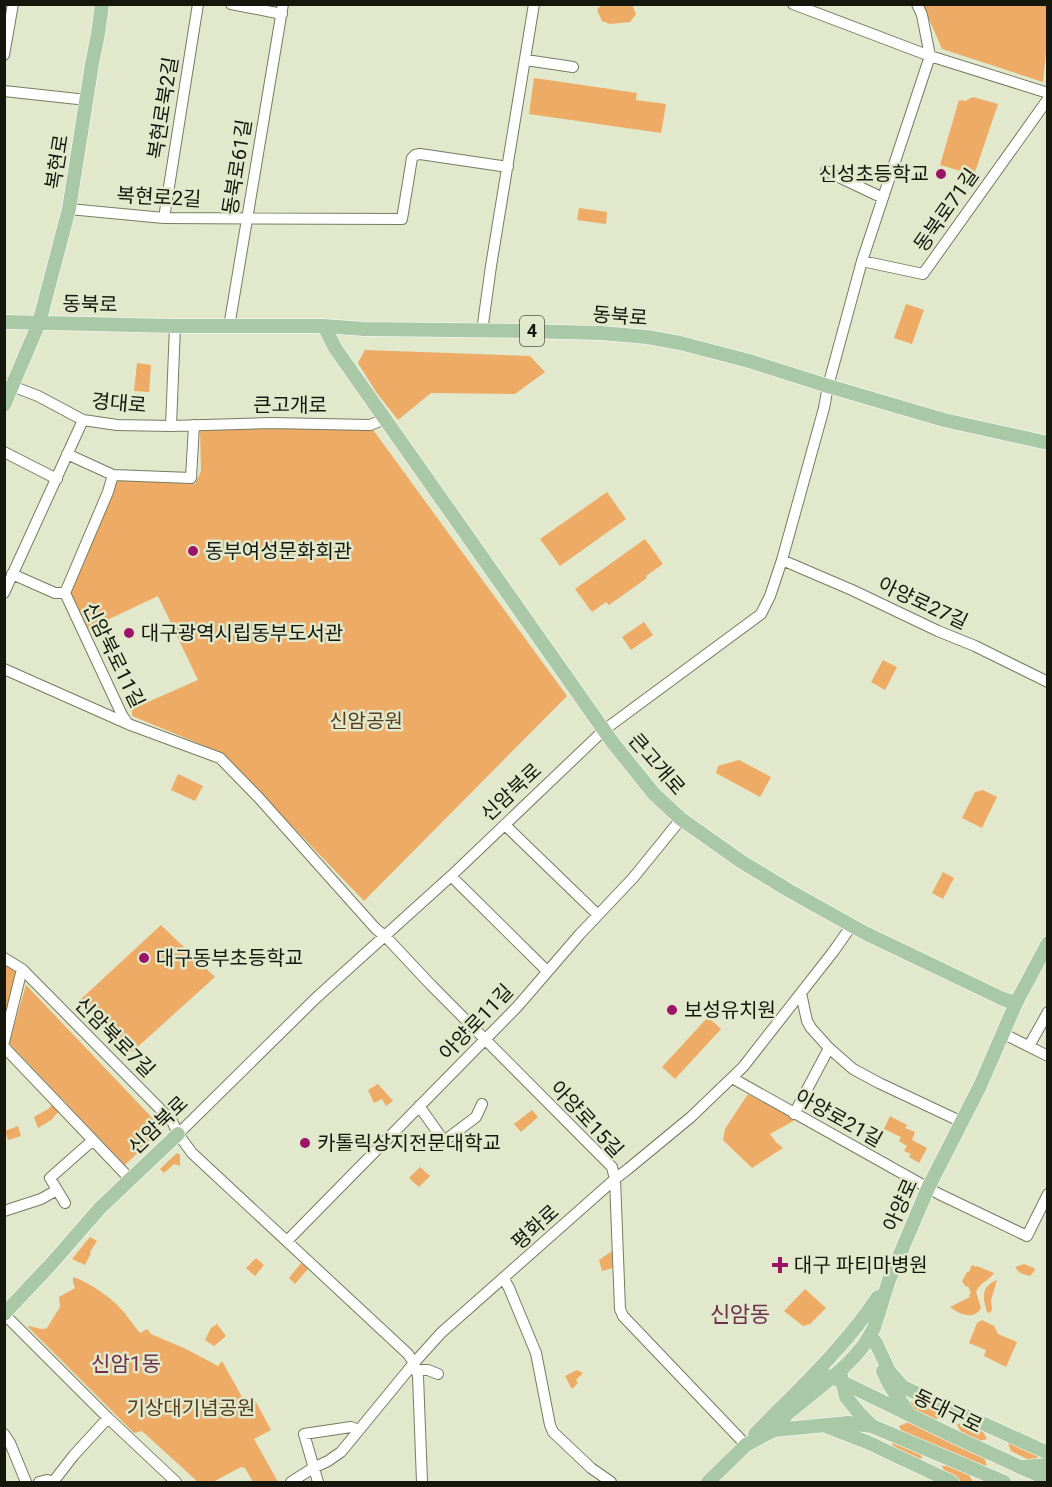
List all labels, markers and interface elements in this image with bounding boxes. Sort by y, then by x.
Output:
street label: 복현로북2길 [143,55,183,161]
street label: 동북로61길 [218,118,256,216]
street label: 복현로 [41,133,73,191]
place label: 신성초등학교 [819,162,929,186]
street label: 동북로71길 [909,164,983,256]
marker: 신성초등학교 [934,167,948,181]
street label: 복현로2길 [116,183,202,211]
street label: 동북로 [62,292,118,316]
street label: 동북로 [592,302,648,330]
road number: 4 [520,316,544,346]
street label: 경대로 [90,389,148,417]
street label: 큰고개로 [253,393,327,417]
place label: 동부여성문화회관 [205,539,352,563]
marker: 동부여성문화회관 [186,544,200,558]
street label: 아양로27길 [874,572,972,634]
street label: 신암북로11길 [78,598,150,712]
place label: 대구광역시립동부도서관 [141,621,343,645]
marker: 대구광역시립동부도서관 [122,626,136,640]
park label: 신암공원 [329,709,403,733]
street label: 큰고개로 [624,728,690,800]
street label: 신암북로 [476,758,546,826]
place label: 대구동부초등학교 [156,946,303,970]
marker: 대구동부초등학교 [137,951,151,965]
street label: 아양로11길 [434,979,518,1065]
street label: 신암북로7길 [70,992,160,1082]
place label: 보성유치원 [684,998,776,1022]
marker: 보성유치원 [665,1003,679,1017]
street label: 아양로15길 [545,1076,629,1162]
street label: 아양로21길 [791,1084,887,1152]
street label: 신암북로 [123,1091,193,1159]
place label: 카톨릭상지전문대학교 [317,1131,501,1155]
marker: 카톨릭상지전문대학교 [298,1136,312,1150]
street label: 아양로 [878,1175,922,1235]
street label: 평화로 [506,1200,564,1254]
place label: 대구 파티마병원 [794,1253,928,1277]
marker: 대구 파티마병원 [771,1256,789,1274]
district label: 신암동 [710,1302,770,1327]
district label: 신암1동 [91,1352,161,1376]
street label: 동대구로 [910,1384,986,1438]
park label: 기상대기념공원 [127,1396,255,1420]

